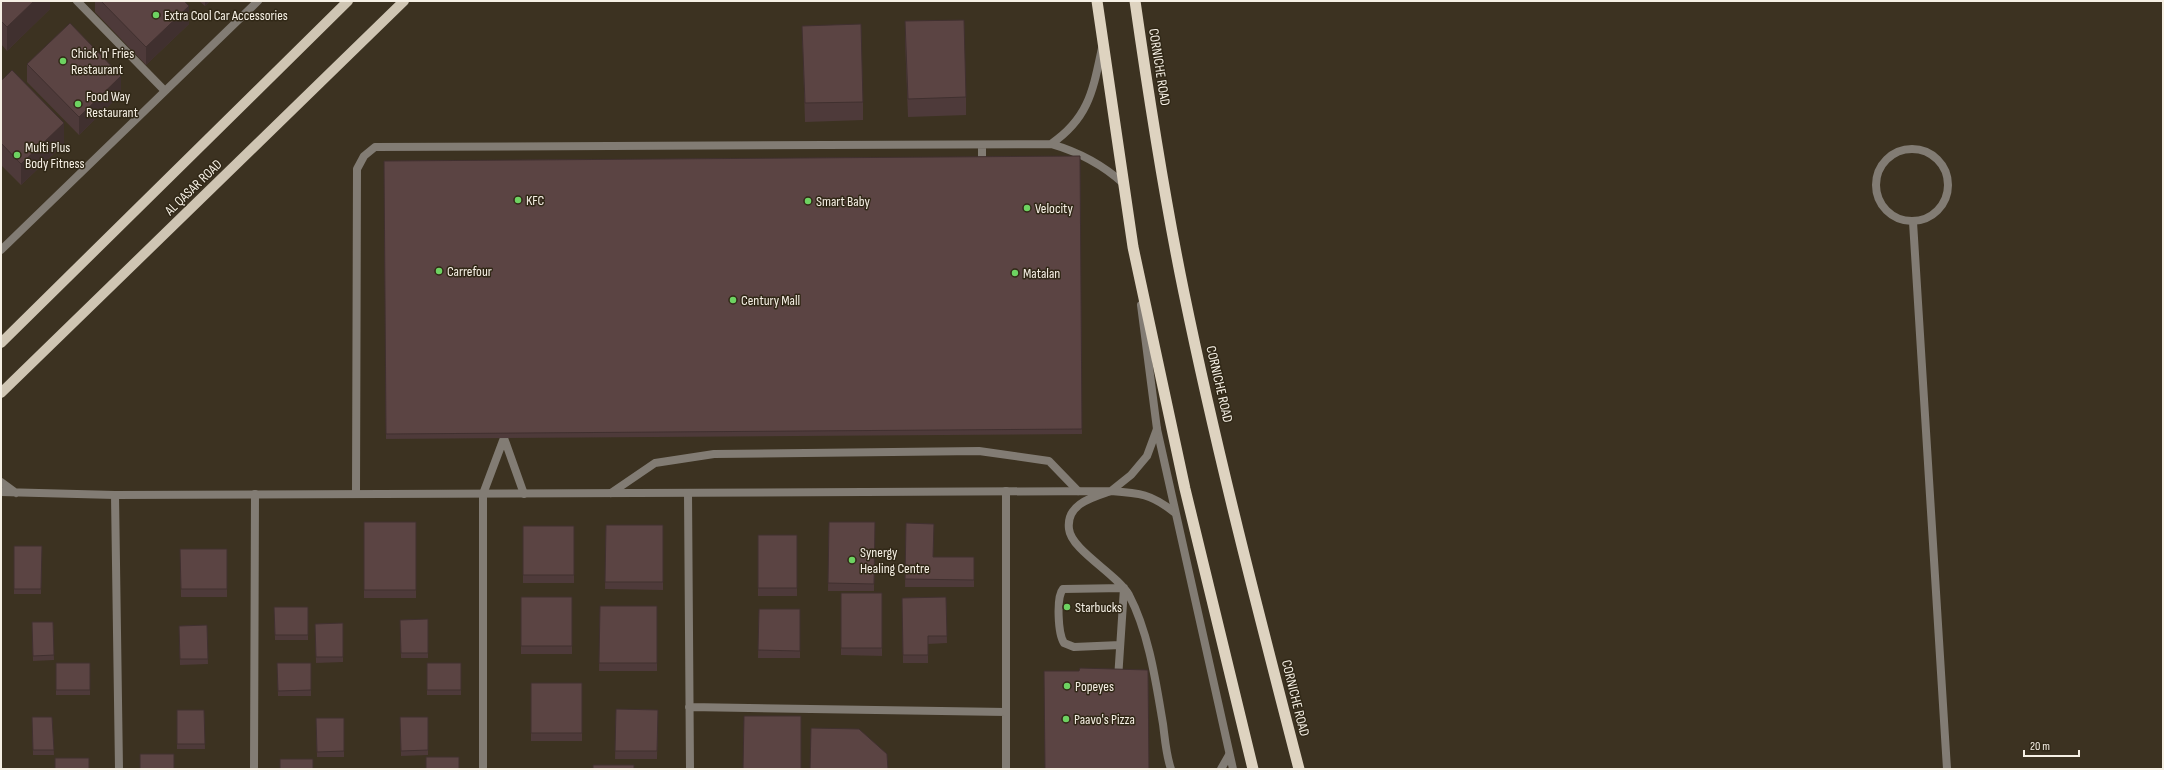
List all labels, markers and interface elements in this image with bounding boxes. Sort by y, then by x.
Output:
place label: Extra Cool Car Accessories [164,7,288,24]
marker: Extra Cool Car Accessories [151,10,161,20]
street label: CORNICHE ROAD [1145,27,1174,107]
place label: Chick 'n' Fries Restaurant [71,45,134,78]
marker: Chick 'n' Fries Restaurant [58,56,68,66]
place label: Food Way Restaurant [86,88,138,121]
marker: Food Way Restaurant [73,99,83,109]
place label: Multi Plus Body Fitness [25,139,84,172]
marker: Multi Plus Body Fitness [12,150,22,160]
street label: AL QASAR ROAD [160,156,226,220]
place label: KFC [526,192,545,209]
place label: Smart Baby [816,193,870,210]
marker: KFC [513,195,523,205]
marker: Smart Baby [803,196,813,206]
place label: Velocity [1035,200,1073,217]
marker: Velocity [1022,203,1032,213]
place label: Carrefour [447,263,492,280]
place label: Matalan [1023,265,1060,282]
marker: Carrefour [434,266,444,276]
marker: Matalan [1010,268,1020,278]
place label: Century Mall [741,292,800,309]
marker: Century Mall [728,295,738,305]
street label: CORNICHE ROAD [1202,344,1237,424]
place label: Synergy Healing Centre [860,544,930,577]
marker: Synergy Healing Centre [847,555,857,565]
place label: Starbucks [1075,599,1122,616]
marker: Starbucks [1062,602,1072,612]
street label: CORNICHE ROAD [1278,658,1313,738]
place label: Popeyes [1075,678,1114,695]
marker: Popeyes [1062,681,1072,691]
place label: Paavo's Pizza [1074,711,1135,728]
marker: Paavo's Pizza [1061,714,1071,724]
scale bar [2024,732,2079,758]
text: 20 m [2030,739,2050,754]

